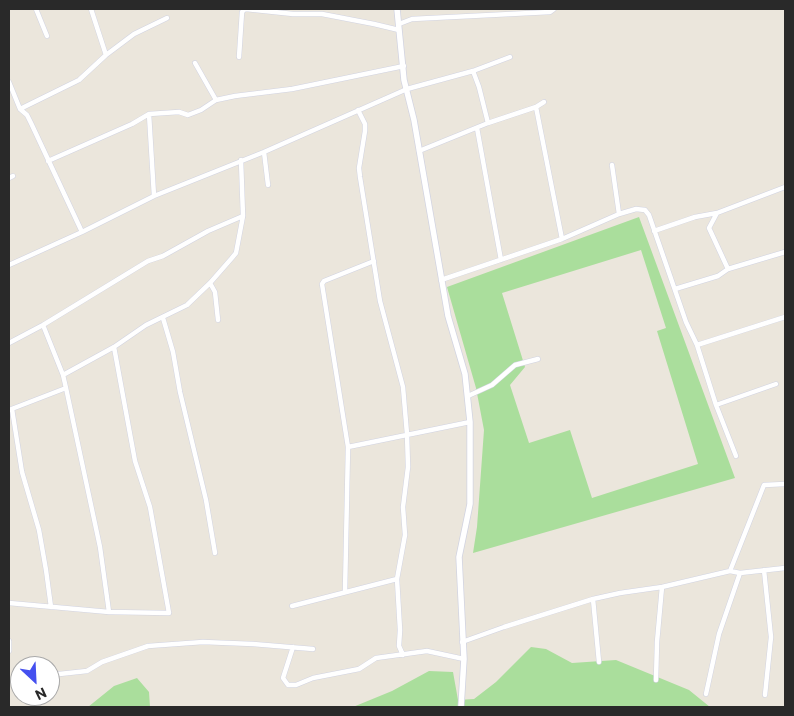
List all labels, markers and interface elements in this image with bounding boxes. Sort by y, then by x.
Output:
north arrow [10,656,60,706]
text: N [33,684,49,704]

